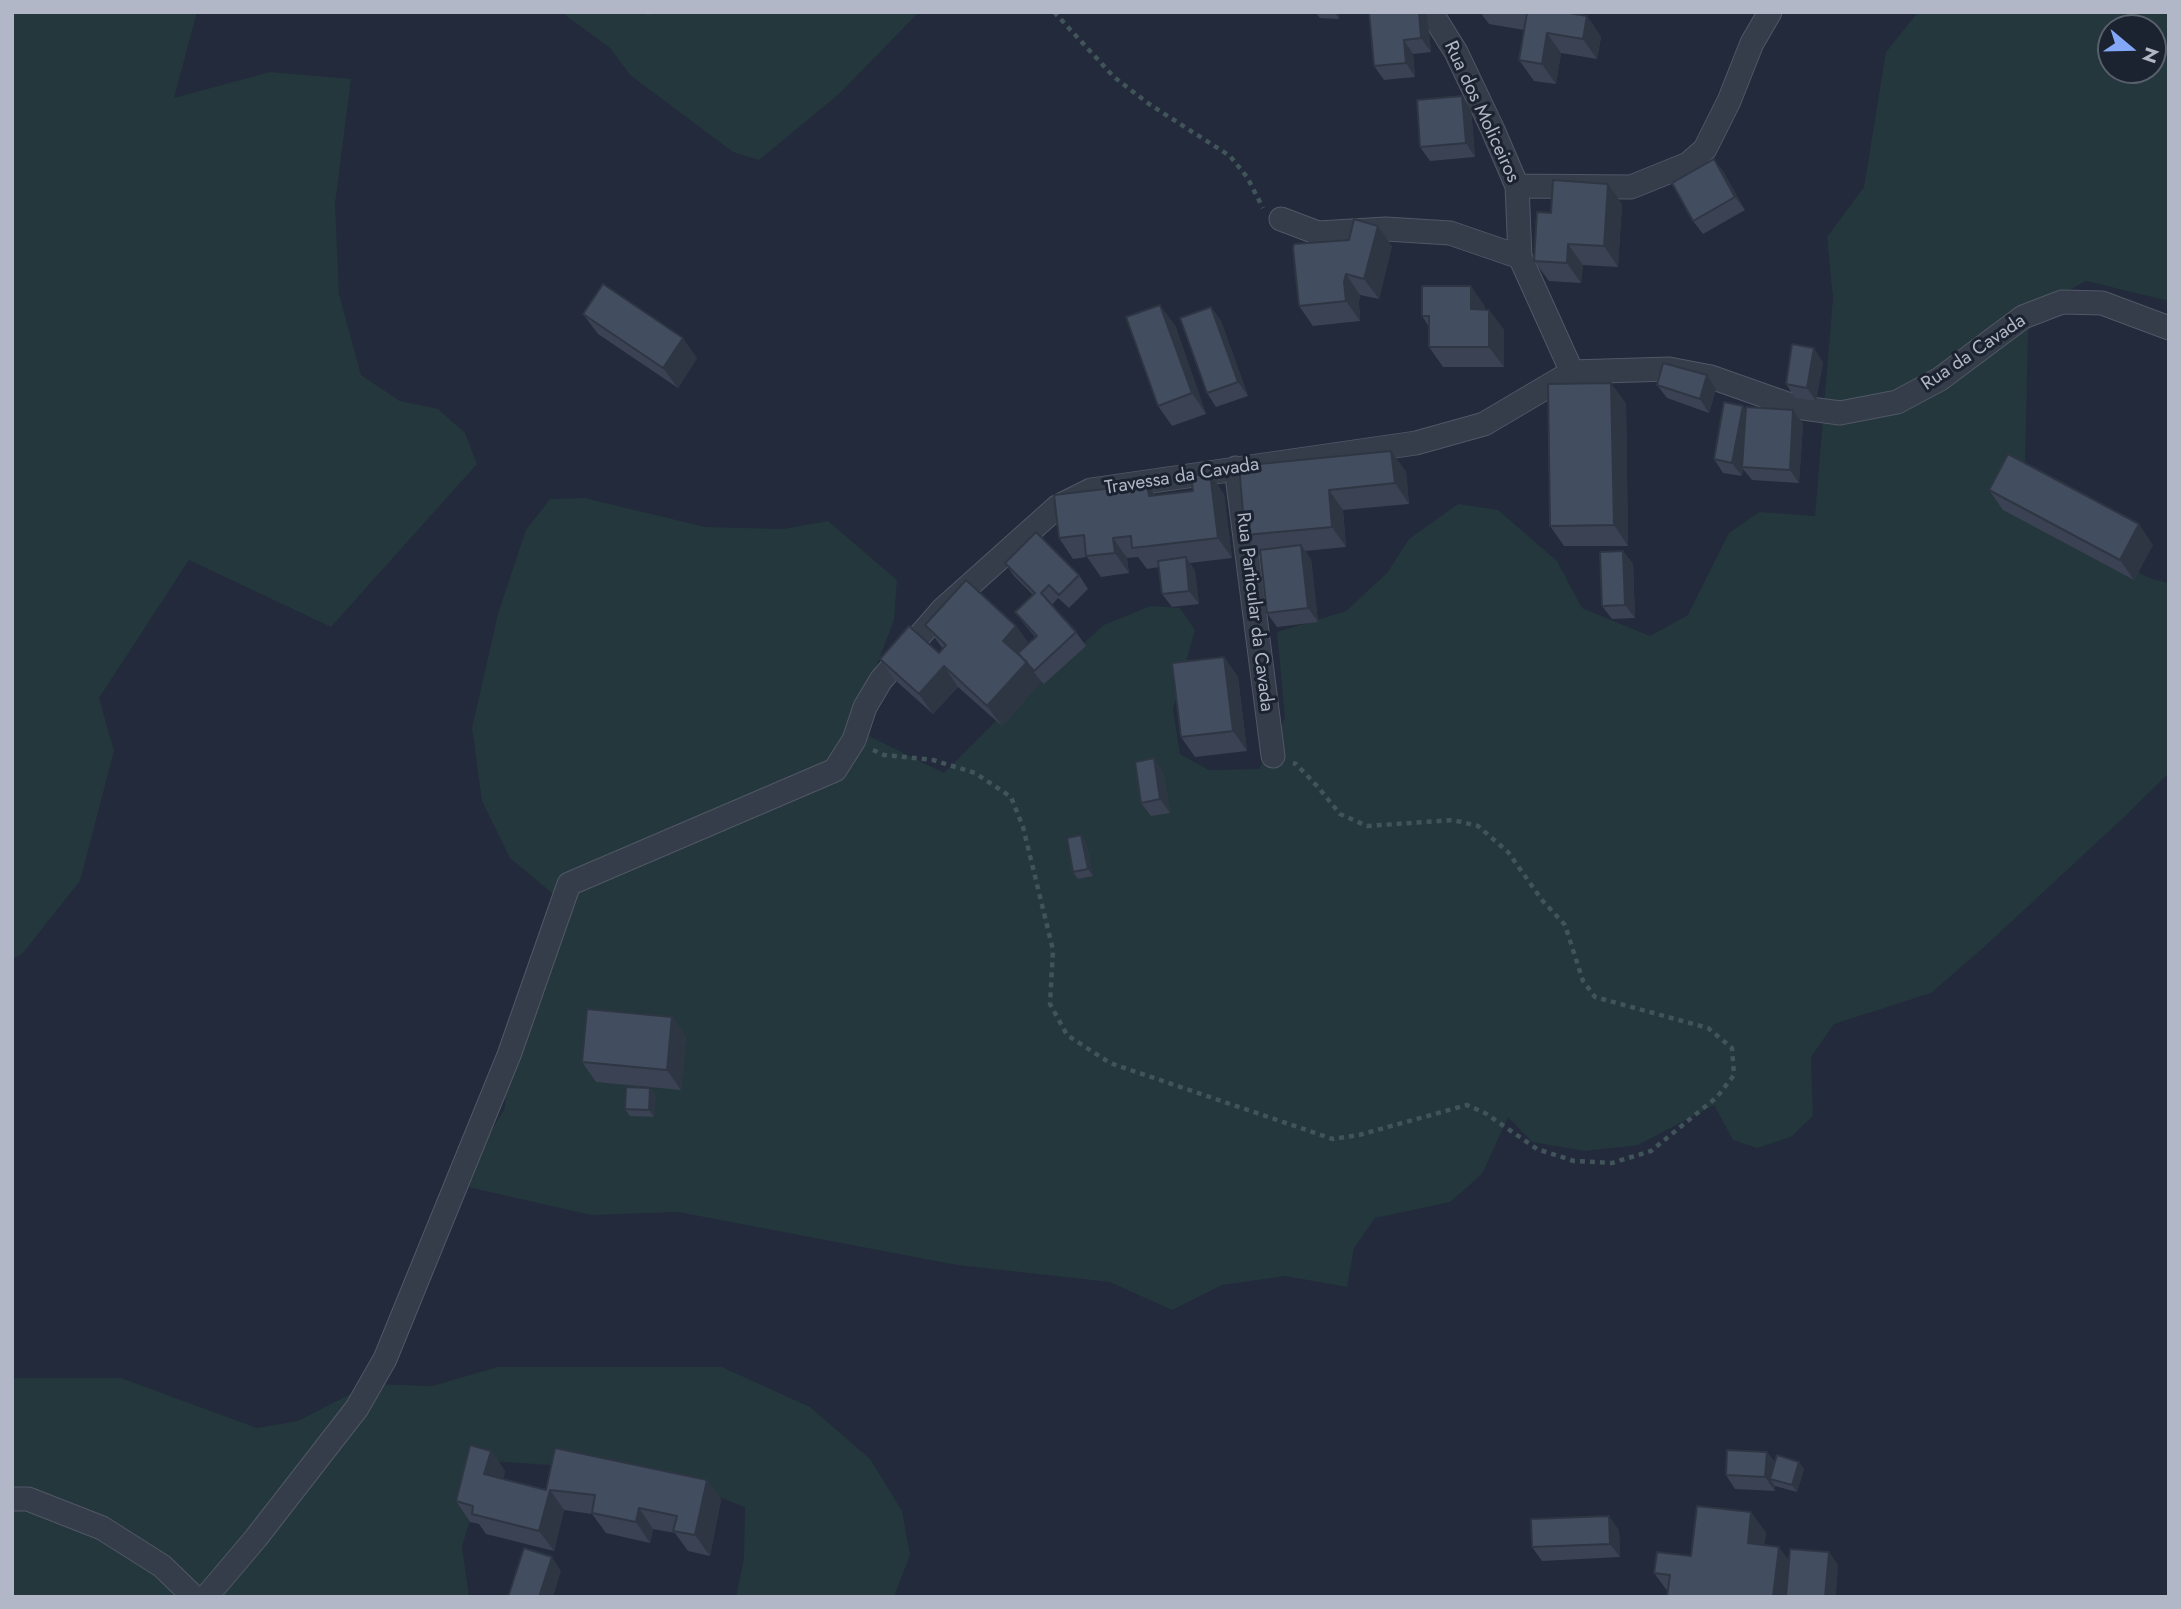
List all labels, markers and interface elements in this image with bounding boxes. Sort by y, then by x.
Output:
north arrow [2097,14,2167,84]
street label: Rua dos Moliceiros [1438,38,1524,186]
text: N [2135,44,2166,67]
street label: Rua da Cavada [1918,310,2030,396]
street label: Travessa da Cavada [1103,454,1261,500]
street label: Rua Particular da Cavada [1230,511,1278,713]

